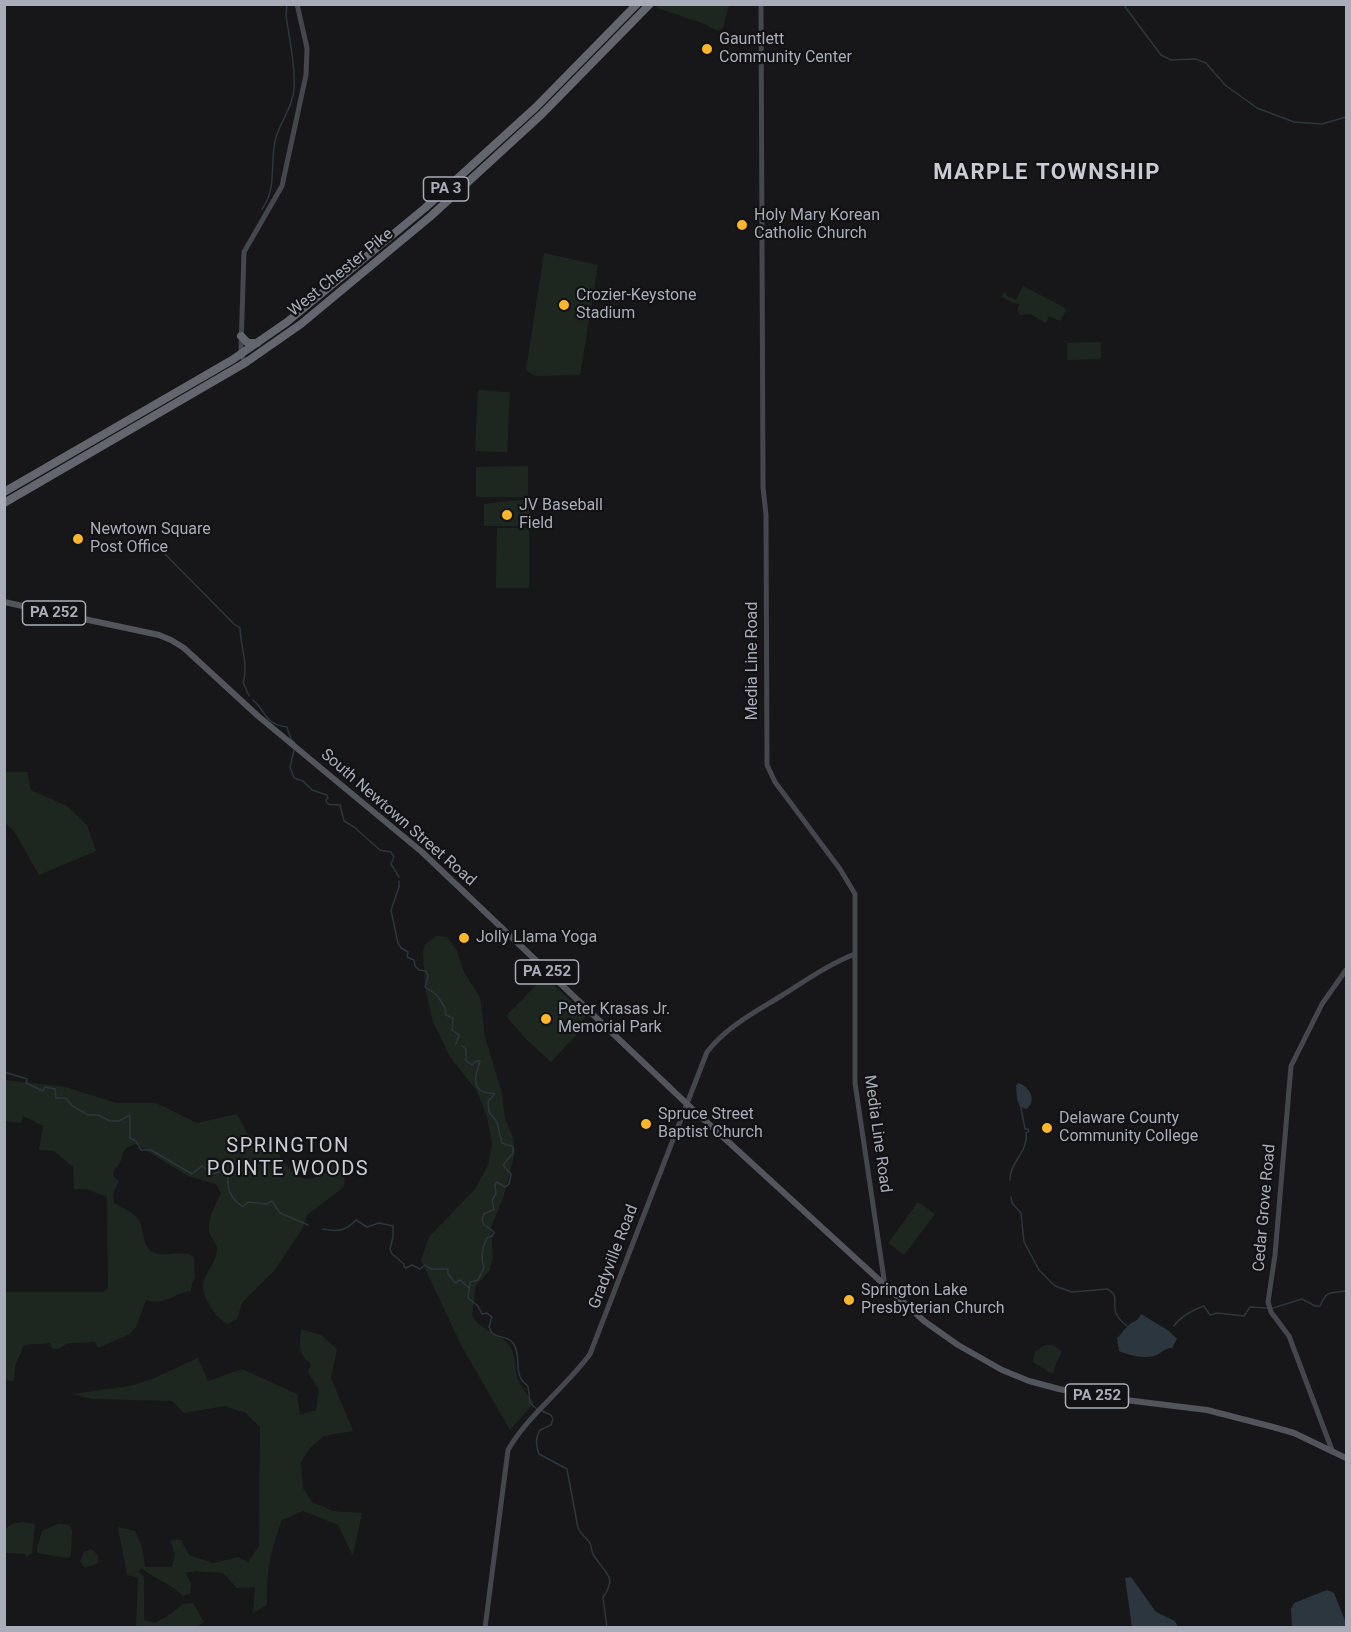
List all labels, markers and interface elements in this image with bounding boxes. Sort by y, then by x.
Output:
place label: Gauntlett Community Center [719,30,852,68]
marker: Gauntlett Community Center [700,42,714,56]
district label: MARPLE TOWNSHIP [933,160,1161,186]
road number: PA 3 [424,177,468,201]
place label: Holy Mary Korean Catholic Church [754,206,880,244]
marker: Holy Mary Korean Catholic Church [735,218,749,232]
street label: West Chester Pike [285,225,397,321]
place label: Crozier-Keystone Stadium [576,286,696,324]
marker: Crozier-Keystone Stadium [557,298,571,312]
place label: JV Baseball Field [519,496,603,534]
marker: JV Baseball Field [500,508,514,522]
place label: Newtown Square Post Office [90,520,211,558]
marker: Newtown Square Post Office [71,532,85,546]
road number: PA 252 [22,601,86,625]
street label: Media Line Road [743,602,763,720]
street label: South Newtown Street Road [316,745,480,891]
place label: Jolly Llama Yoga [476,928,597,948]
marker: Jolly Llama Yoga [457,931,471,945]
road number: PA 252 [516,960,578,984]
place label: Peter Krasas Jr. Memorial Park [558,1000,670,1038]
marker: Peter Krasas Jr. Memorial Park [539,1012,553,1026]
street label: Media Line Road [859,1074,895,1194]
place label: Spruce Street Baptist Church [658,1105,763,1143]
place label: Delaware County Community College [1059,1109,1198,1147]
marker: Spruce Street Baptist Church [639,1117,653,1131]
marker: Delaware County Community College [1040,1121,1054,1135]
district label: SPRINGTON POINTE WOODS [207,1135,369,1182]
street label: Cedar Grove Road [1250,1143,1280,1273]
street label: Gradyville Road [585,1202,643,1312]
place label: Springton Lake Presbyterian Church [861,1281,1005,1319]
marker: Springton Lake Presbyterian Church [842,1293,856,1307]
road number: PA 252 [1066,1384,1128,1408]

